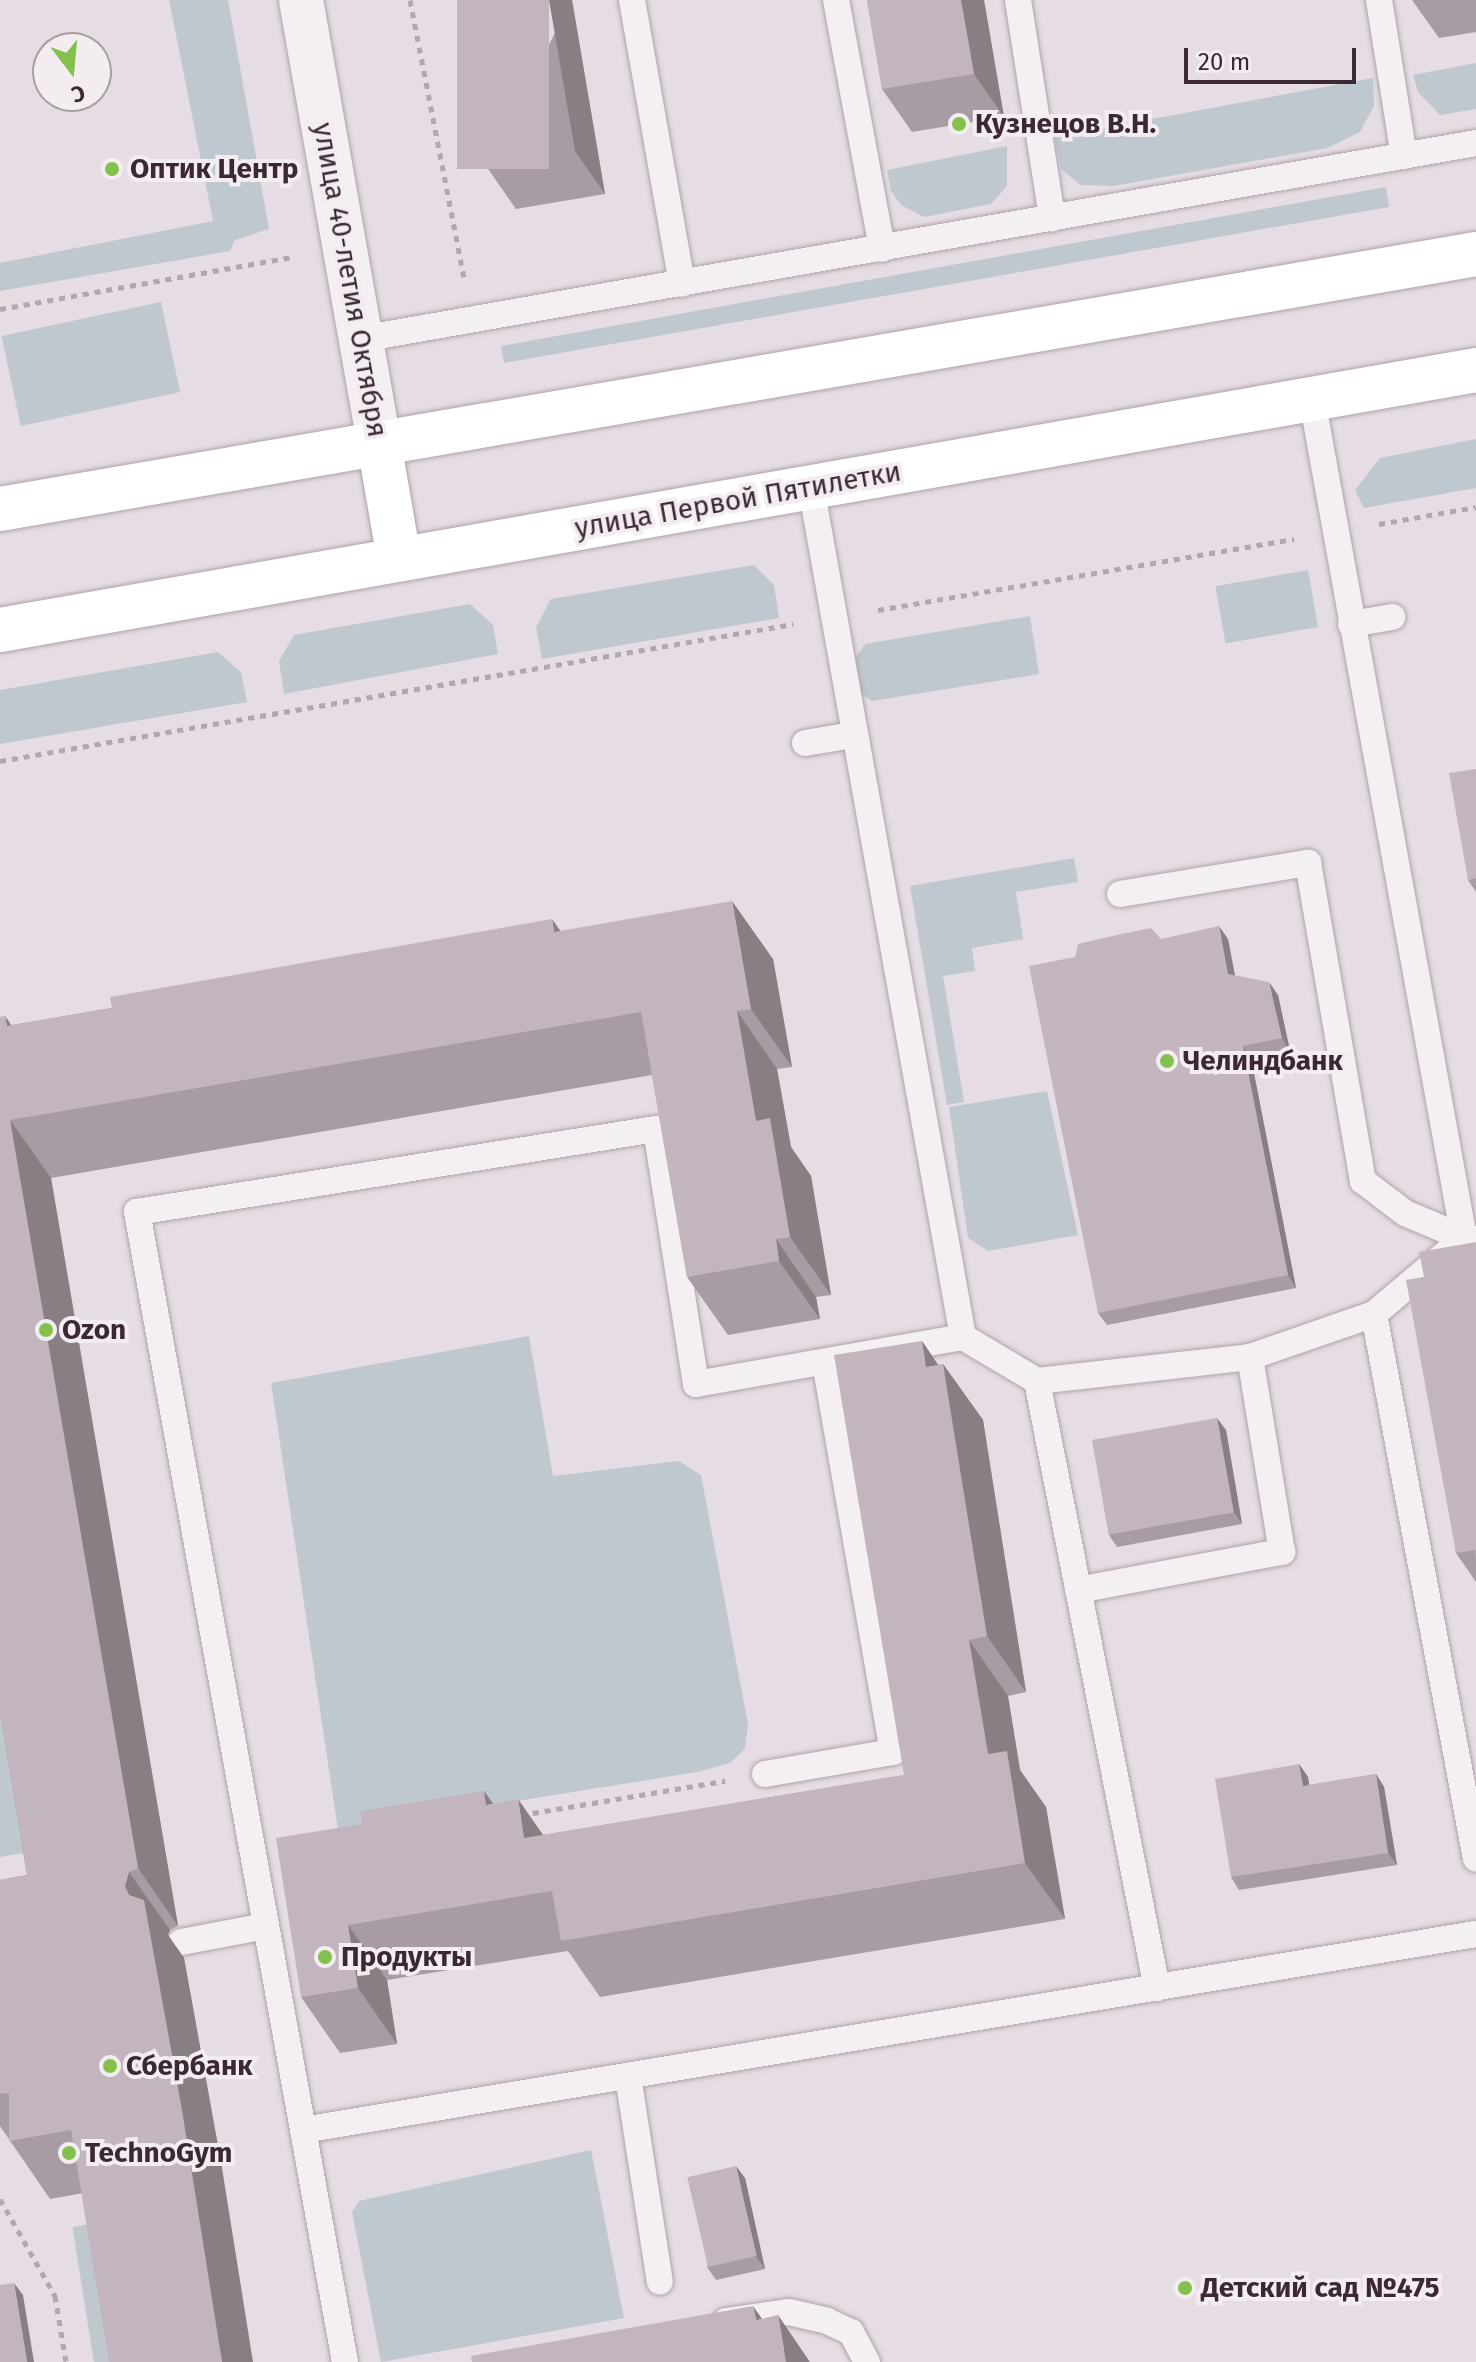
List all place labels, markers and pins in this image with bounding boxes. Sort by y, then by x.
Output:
place label: Кузнецов В.Н. [975,107,1156,141]
marker: Кузнецов В.Н. [950,115,968,133]
place label: Оптик Центр [130,152,298,186]
marker: Оптик Центр [101,158,123,180]
place label: Челиндбанк [1183,1044,1343,1078]
marker: Челиндбанк [1158,1052,1176,1070]
place label: Ozon [62,1313,126,1347]
marker: Ozon [37,1321,55,1339]
place label: Продукты [341,1940,472,1974]
marker: Продукты [316,1948,334,1966]
place label: Сбербанк [126,2049,253,2083]
marker: Сбербанк [101,2057,119,2075]
place label: TechnoGym [85,2136,232,2170]
marker: TechnoGym [60,2144,78,2162]
place label: Детский сад №475 [1201,2271,1440,2305]
marker: Детский сад №475 [1176,2279,1194,2297]

